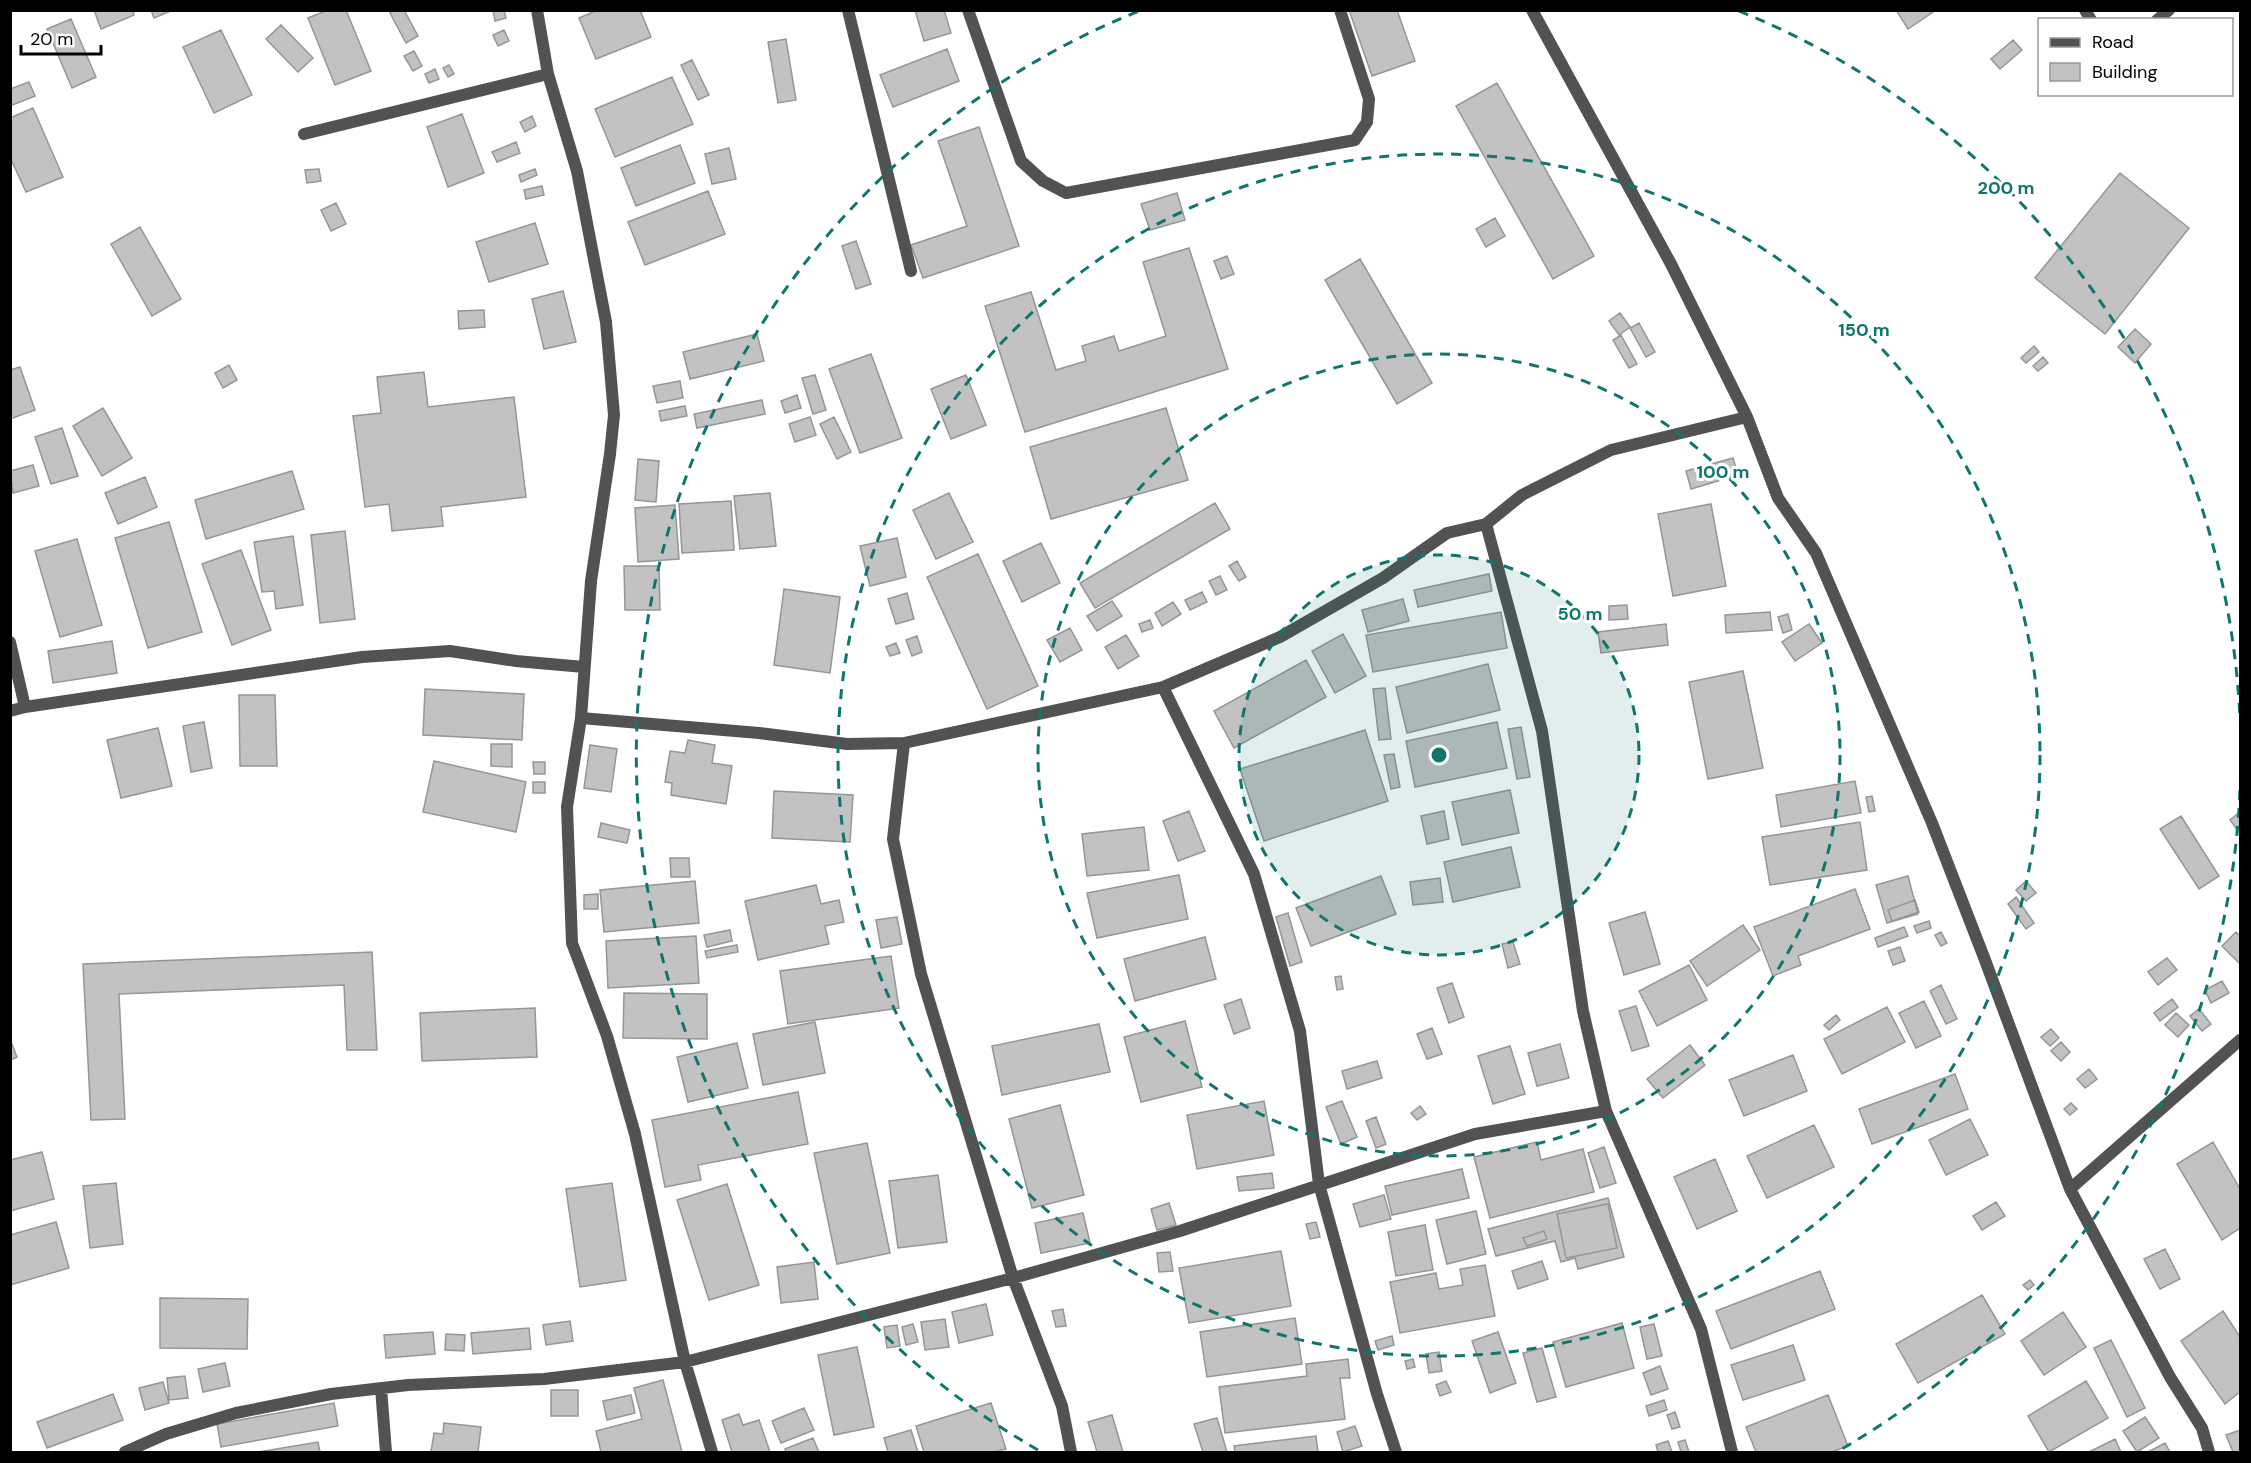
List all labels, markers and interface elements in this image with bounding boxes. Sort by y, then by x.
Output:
scale bar [21,18,100,56]
legend [2038,18,2233,96]
text: 20 m [30,27,73,51]
text: Road [2092,30,2134,54]
text: Building [2092,60,2157,84]
text: 200 m [1978,176,2034,200]
text: 150 m [1838,318,1890,342]
text: 100 m [1696,460,1750,484]
text: 50 m [1557,602,1603,626]
centre of rings [1429,745,1449,765]

